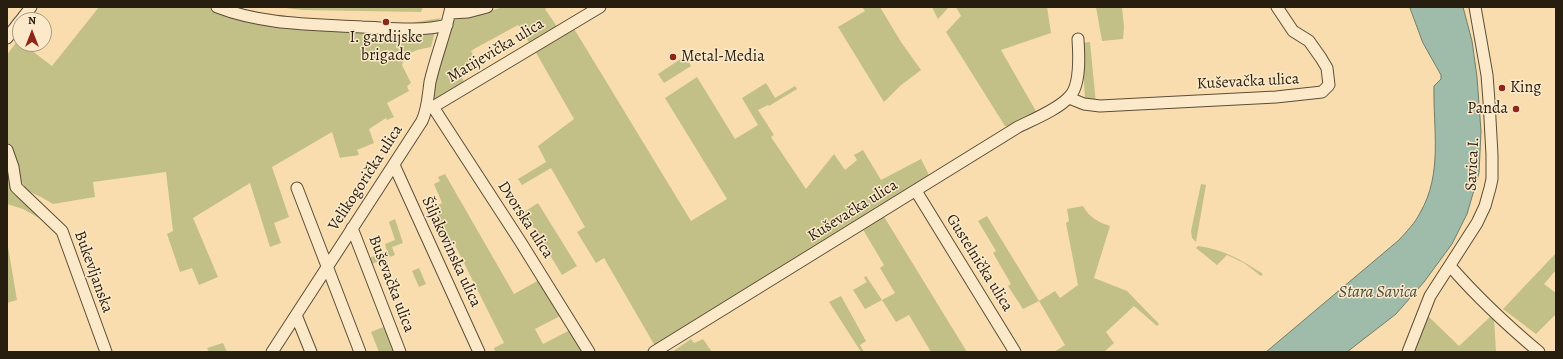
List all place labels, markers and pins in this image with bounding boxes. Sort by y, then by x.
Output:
marker: I. gardijske brigade [381,17,391,27]
place label: I. gardijske brigade [350,28,422,66]
place label: Metal-Media [681,47,765,67]
marker: Metal-Media [668,52,678,62]
place label: King [1510,78,1541,98]
marker: King [1497,83,1507,93]
place label: Panda [1467,99,1508,119]
marker: Panda [1511,104,1521,114]

